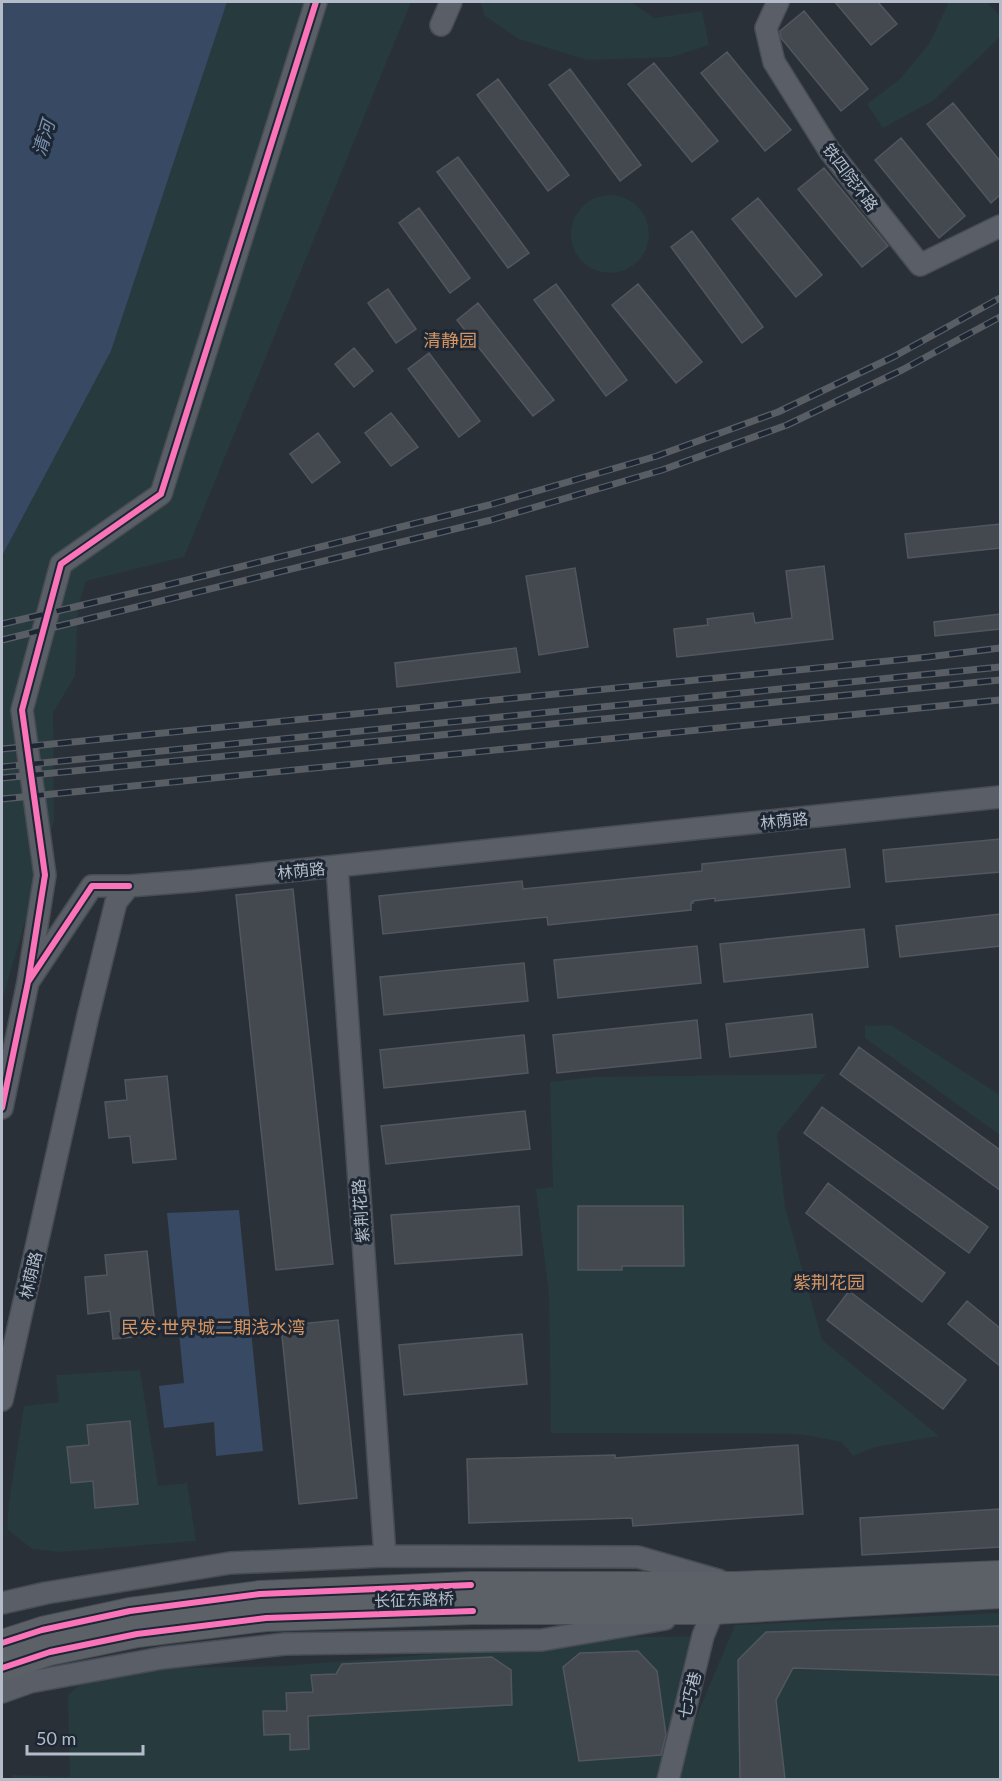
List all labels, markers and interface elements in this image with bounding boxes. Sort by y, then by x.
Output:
water label: 清河 [27,115,60,158]
street label: 铁四院环路 [819,139,883,215]
district label: 清静园 [423,329,477,351]
street label: 林荫路 [759,808,809,832]
street label: 林荫路 [276,858,326,882]
street label: 紫荆花路 [348,1178,372,1244]
street label: 林荫路 [15,1249,45,1301]
district label: 紫荆花园 [793,1271,865,1293]
district label: 民发·世界城二期浅水湾 [121,1316,305,1338]
street label: 长征东路桥 [374,1588,454,1610]
street label: 七巧巷 [674,1669,704,1721]
scale bar [27,1718,142,1756]
text: 50 m [36,1727,76,1749]

